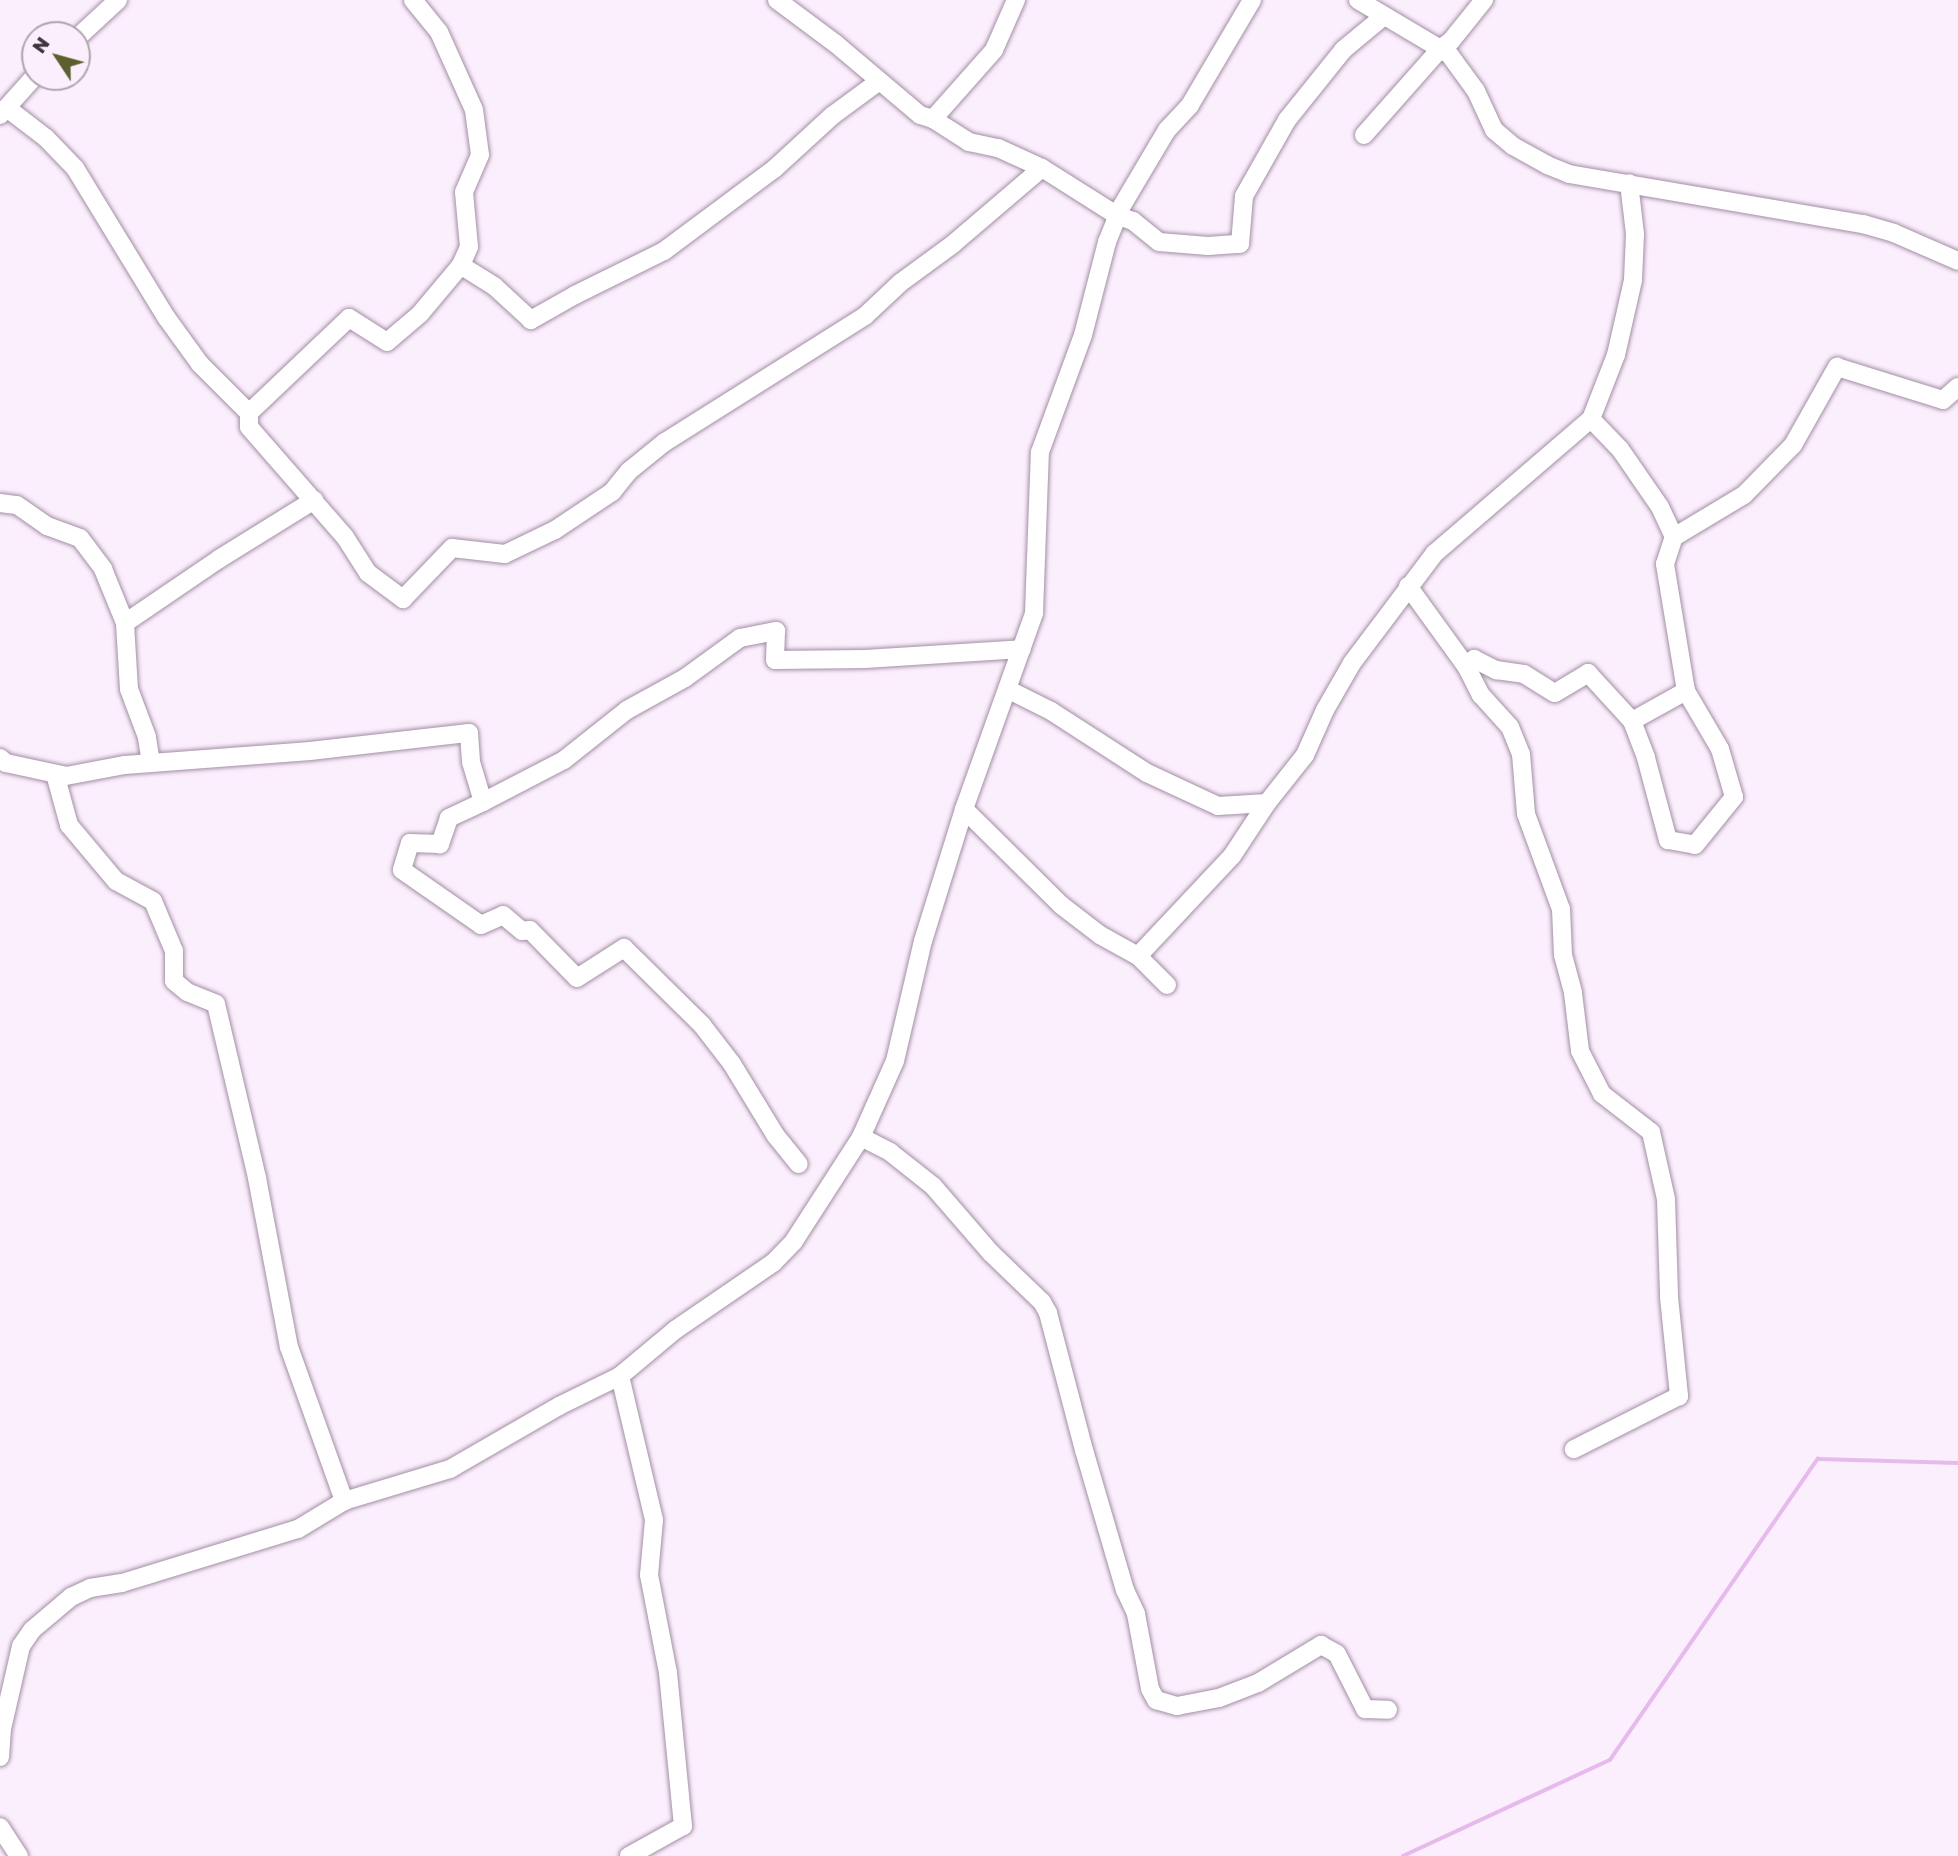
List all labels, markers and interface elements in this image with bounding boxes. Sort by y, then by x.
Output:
north arrow [21,21,91,91]
text: N [27,32,54,57]

